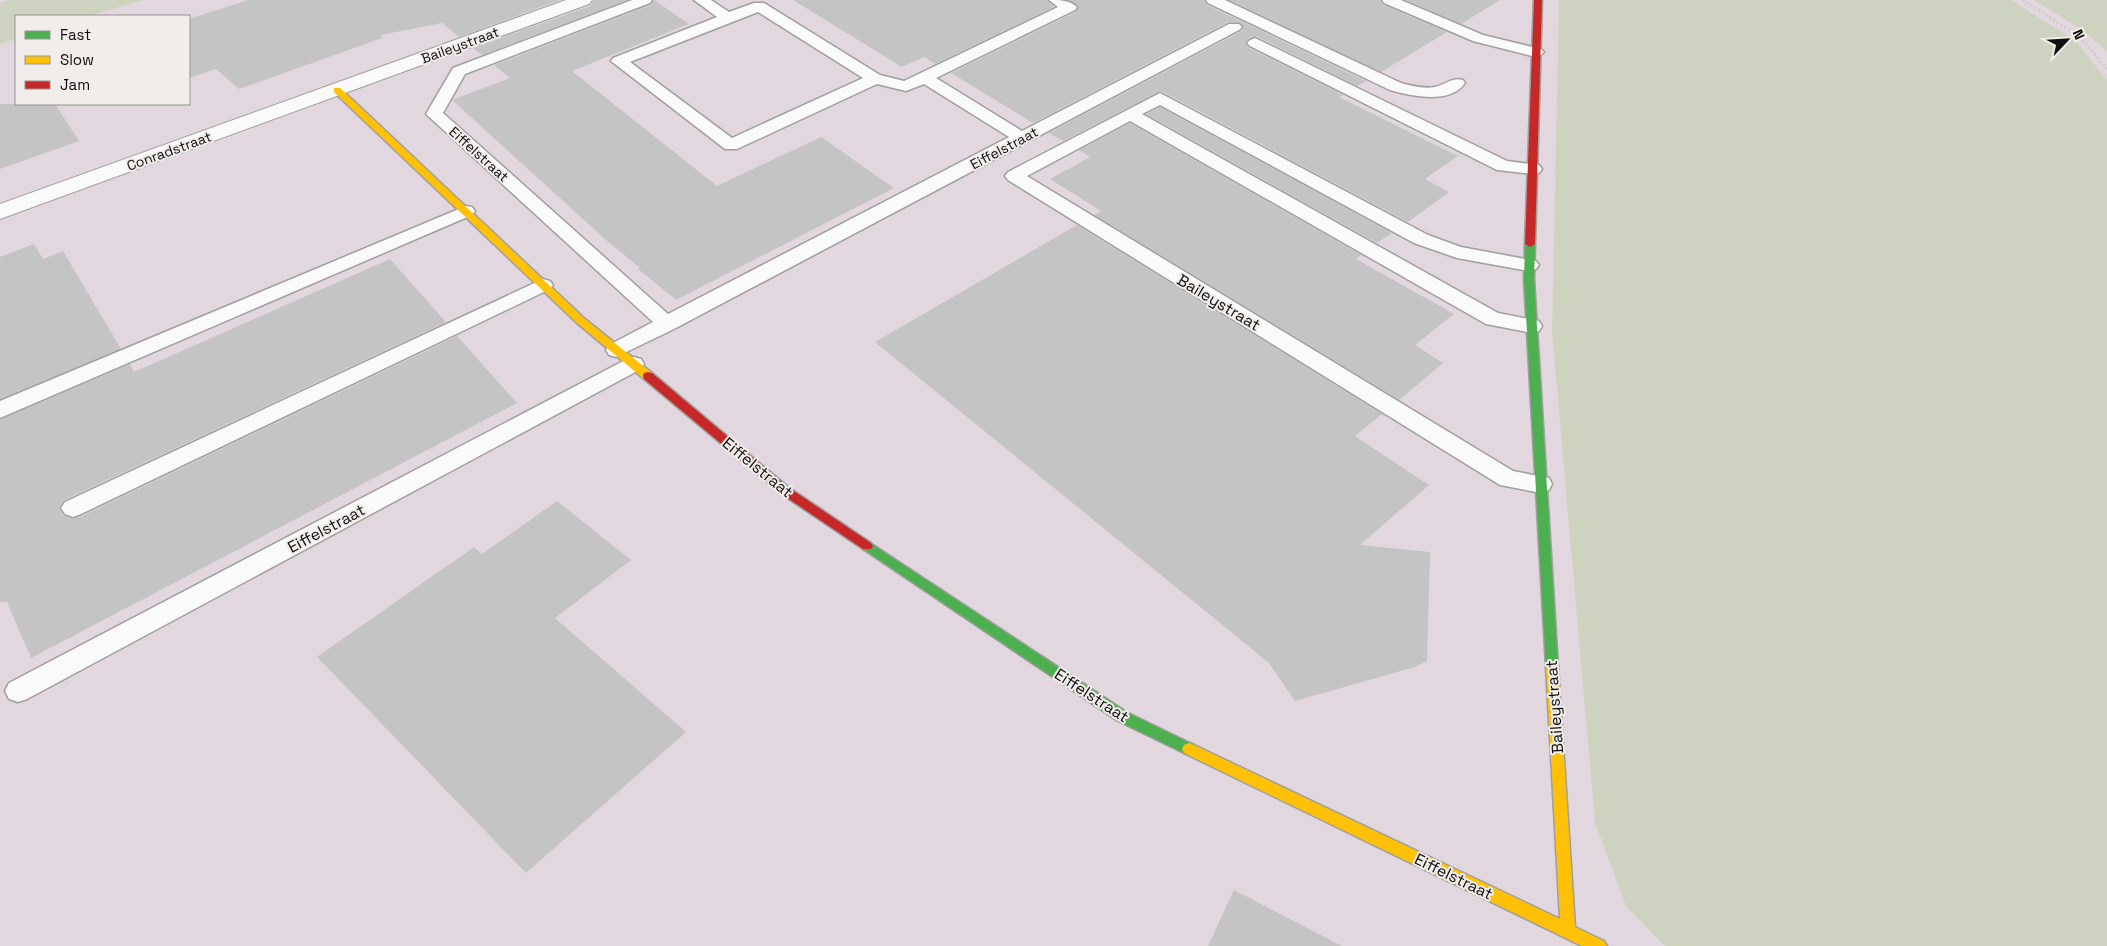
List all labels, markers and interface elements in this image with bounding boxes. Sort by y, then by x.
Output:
legend [15,15,190,105]
north arrow [2042,15,2092,65]
street label: Baileystraat [418,23,502,67]
text: Fast [60,25,91,44]
text: N [2069,26,2089,43]
text: Slow [60,50,94,69]
text: Jam [60,75,90,94]
street label: Eiffelstraat [445,122,513,186]
street label: Eiffelstraat [967,123,1041,173]
street label: Conradstraat [124,127,214,175]
street label: Baileystraat [1173,269,1264,336]
street label: Eiffelstraat [718,433,797,502]
street label: Eiffelstraat [284,499,369,558]
street label: Baileystraat [1541,660,1568,754]
street label: Eiffelstraat [1050,664,1133,727]
street label: Eiffelstraat [1411,848,1496,904]

